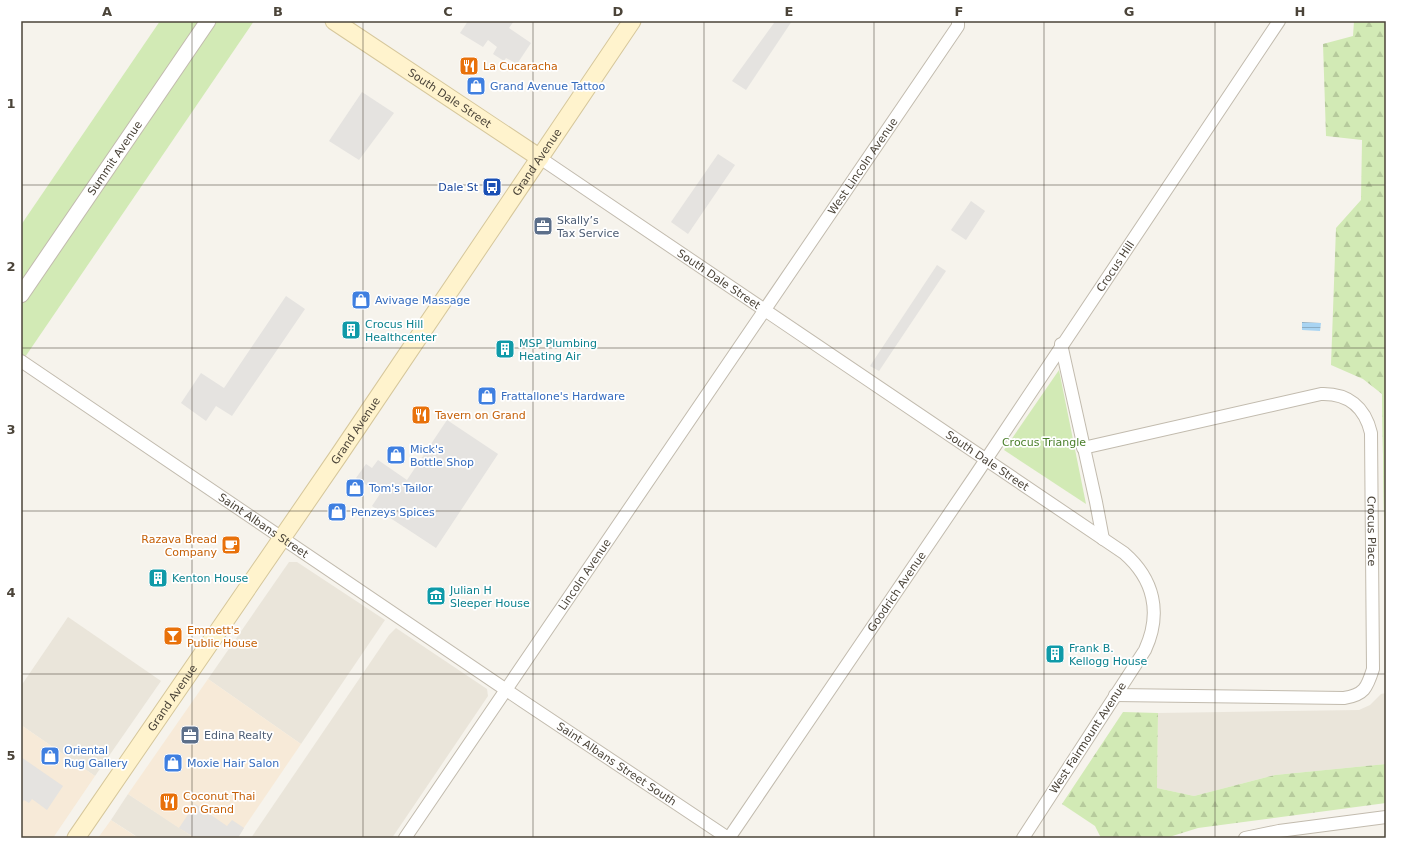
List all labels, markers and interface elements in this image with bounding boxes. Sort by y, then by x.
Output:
text: A [102,4,112,19]
text: B [273,4,283,19]
text: C [443,4,453,19]
text: D [613,4,624,19]
text: E [785,4,793,19]
text: F [955,4,963,19]
text: G [1124,4,1134,19]
text: H [1295,4,1305,19]
restaurant icon: La Cucaracha [458,55,480,77]
place label: La Cucaracha [483,60,558,73]
street label: South Dale Street [406,66,495,131]
shop icon: Grand Avenue Tattoo [465,75,487,97]
place label: Grand Avenue Tattoo [490,80,606,93]
text: 1 [6,96,16,111]
street label: West Lincoln Avenue [825,115,900,217]
street label: Summit Avenue [85,118,145,198]
street label: Grand Avenue [509,126,564,198]
bus stop icon: Dale St [481,176,503,198]
place label: Dale St [438,181,479,194]
place label: Skally’s Tax Service [556,214,620,240]
office icon: Skally’s Tax Service [532,215,554,237]
street label: Crocus Hill [1094,238,1137,294]
street label: South Dale Street [675,246,764,312]
text: 2 [6,259,16,274]
shop icon: Avivage Massage [350,289,372,311]
place label: Avivage Massage [375,294,470,307]
place label: Crocus Hill Healthcenter [365,318,437,344]
building icon: Crocus Hill Healthcenter [340,319,362,341]
place label: MSP Plumbing Heating Air [519,337,597,363]
building icon: MSP Plumbing Heating Air [494,338,516,360]
shop icon: Frattallone's Hardware [476,385,498,407]
place label: Frattallone's Hardware [501,390,625,403]
street label: Grand Avenue [328,394,383,467]
restaurant icon: Tavern on Grand [410,404,432,426]
place label: Tavern on Grand [434,409,526,422]
text: 3 [6,422,16,437]
street label: South Dale Street [943,428,1032,494]
park label: Crocus Triangle [1002,436,1086,449]
place label: Mick's Bottle Shop [410,443,474,469]
shop icon: Mick's Bottle Shop [385,444,407,466]
shop icon: Tom's Tailor [344,477,366,499]
place label: Tom's Tailor [368,482,433,495]
street label: Saint Albans Street [216,490,311,561]
street label: Crocus Place [1365,496,1379,567]
shop icon: Penzeys Spices [326,501,348,523]
place label: Penzeys Spices [351,506,435,519]
place label: Razava Bread Company [141,533,217,559]
cafe icon: Razava Bread Company [220,534,242,556]
street label: Lincoln Avenue [556,536,614,612]
street label: Goodrich Avenue [865,549,928,634]
building icon: Kenton House [147,567,169,589]
place label: Kenton House [172,572,249,585]
place label: Julian H Sleeper House [449,584,530,610]
text: 4 [6,585,16,600]
museum icon: Julian H Sleeper House [425,585,447,607]
place label: Emmett's Public House [187,624,258,650]
bar icon: Emmett's Public House [162,625,184,647]
place label: Frank B. Kellogg House [1069,642,1147,668]
building icon: Frank B. Kellogg House [1044,643,1066,665]
street label: Grand Avenue [145,662,200,734]
street label: West Fairmount Avenue [1047,680,1129,796]
street label: Saint Albans Street South [554,719,679,808]
office icon: Edina Realty [179,724,201,746]
place label: Edina Realty [204,729,273,742]
place label: Oriental Rug Gallery [64,744,128,770]
shop icon: Oriental Rug Gallery [39,745,61,767]
text: 5 [6,748,16,763]
shop icon: Moxie Hair Salon [162,752,184,774]
place label: Moxie Hair Salon [187,757,279,770]
place label: Coconut Thai on Grand [183,790,255,816]
restaurant icon: Coconut Thai on Grand [158,791,180,813]

